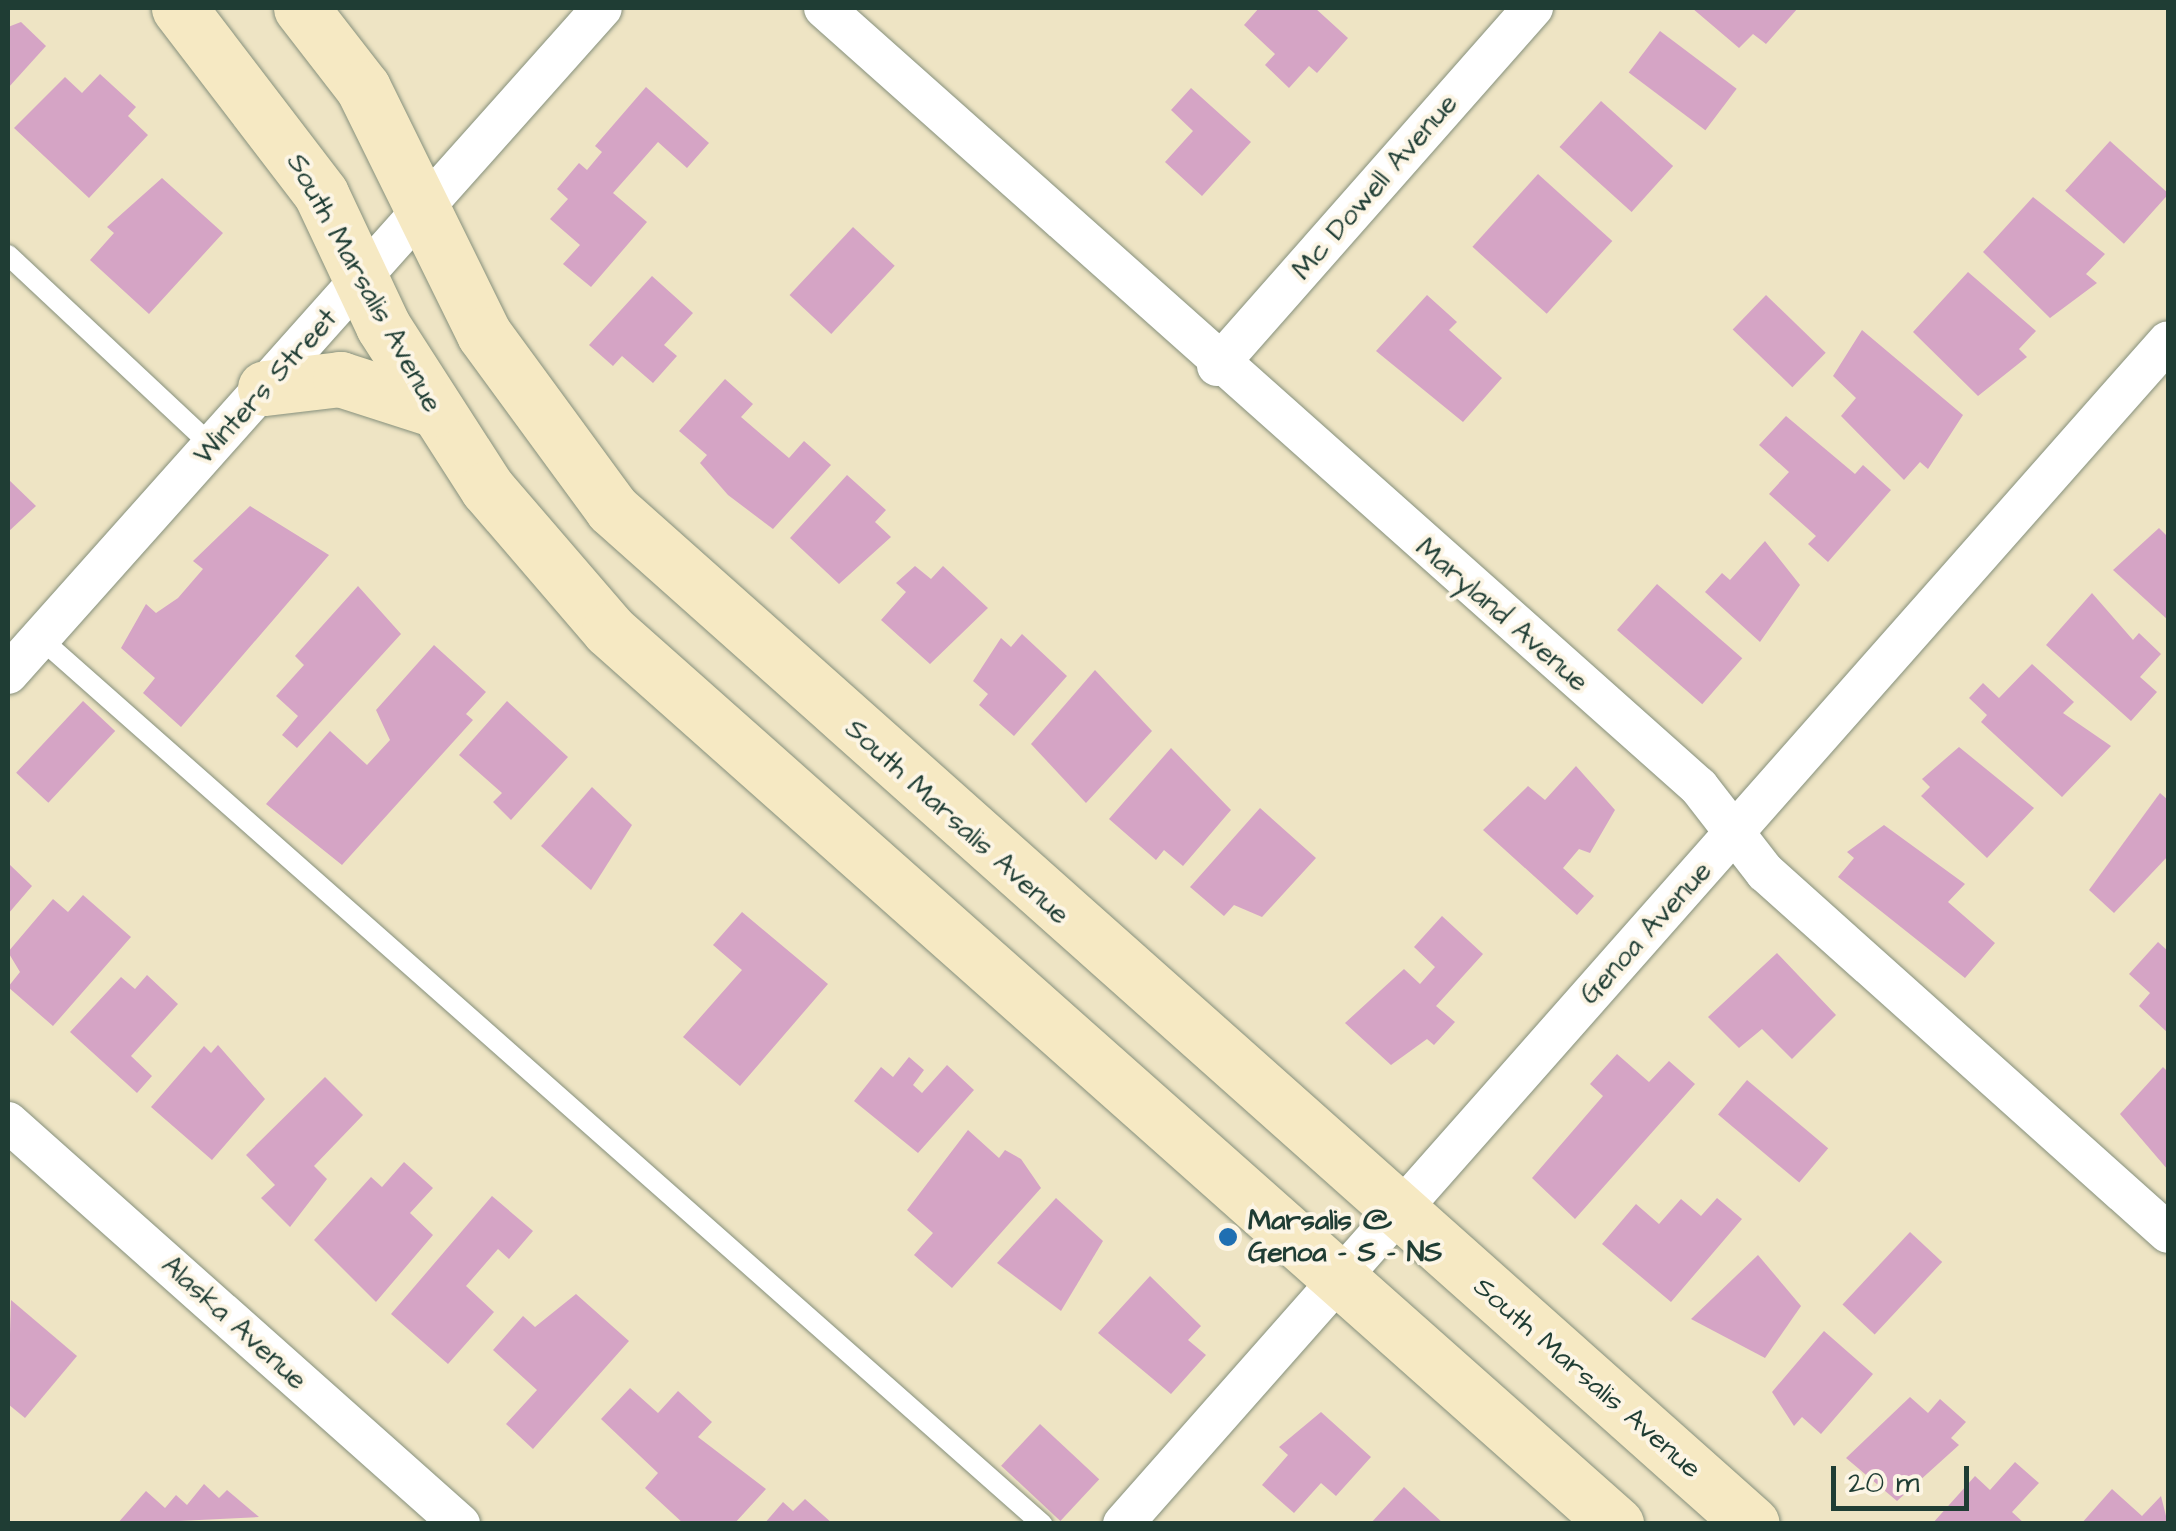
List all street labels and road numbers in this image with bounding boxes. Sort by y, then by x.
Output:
street label: Mc Dowell Avenue [1285,87,1465,287]
street label: South Marsalis Avenue [279,148,449,418]
street label: Winters Street [187,302,345,472]
street label: Maryland Avenue [1409,531,1595,699]
street label: South Marsalis Avenue [838,712,1076,932]
street label: Genoa Avenue [1573,855,1719,1011]
street label: Alaska Avenue [154,1249,314,1397]
street label: South Marsalis Avenue [1466,1270,1708,1486]

